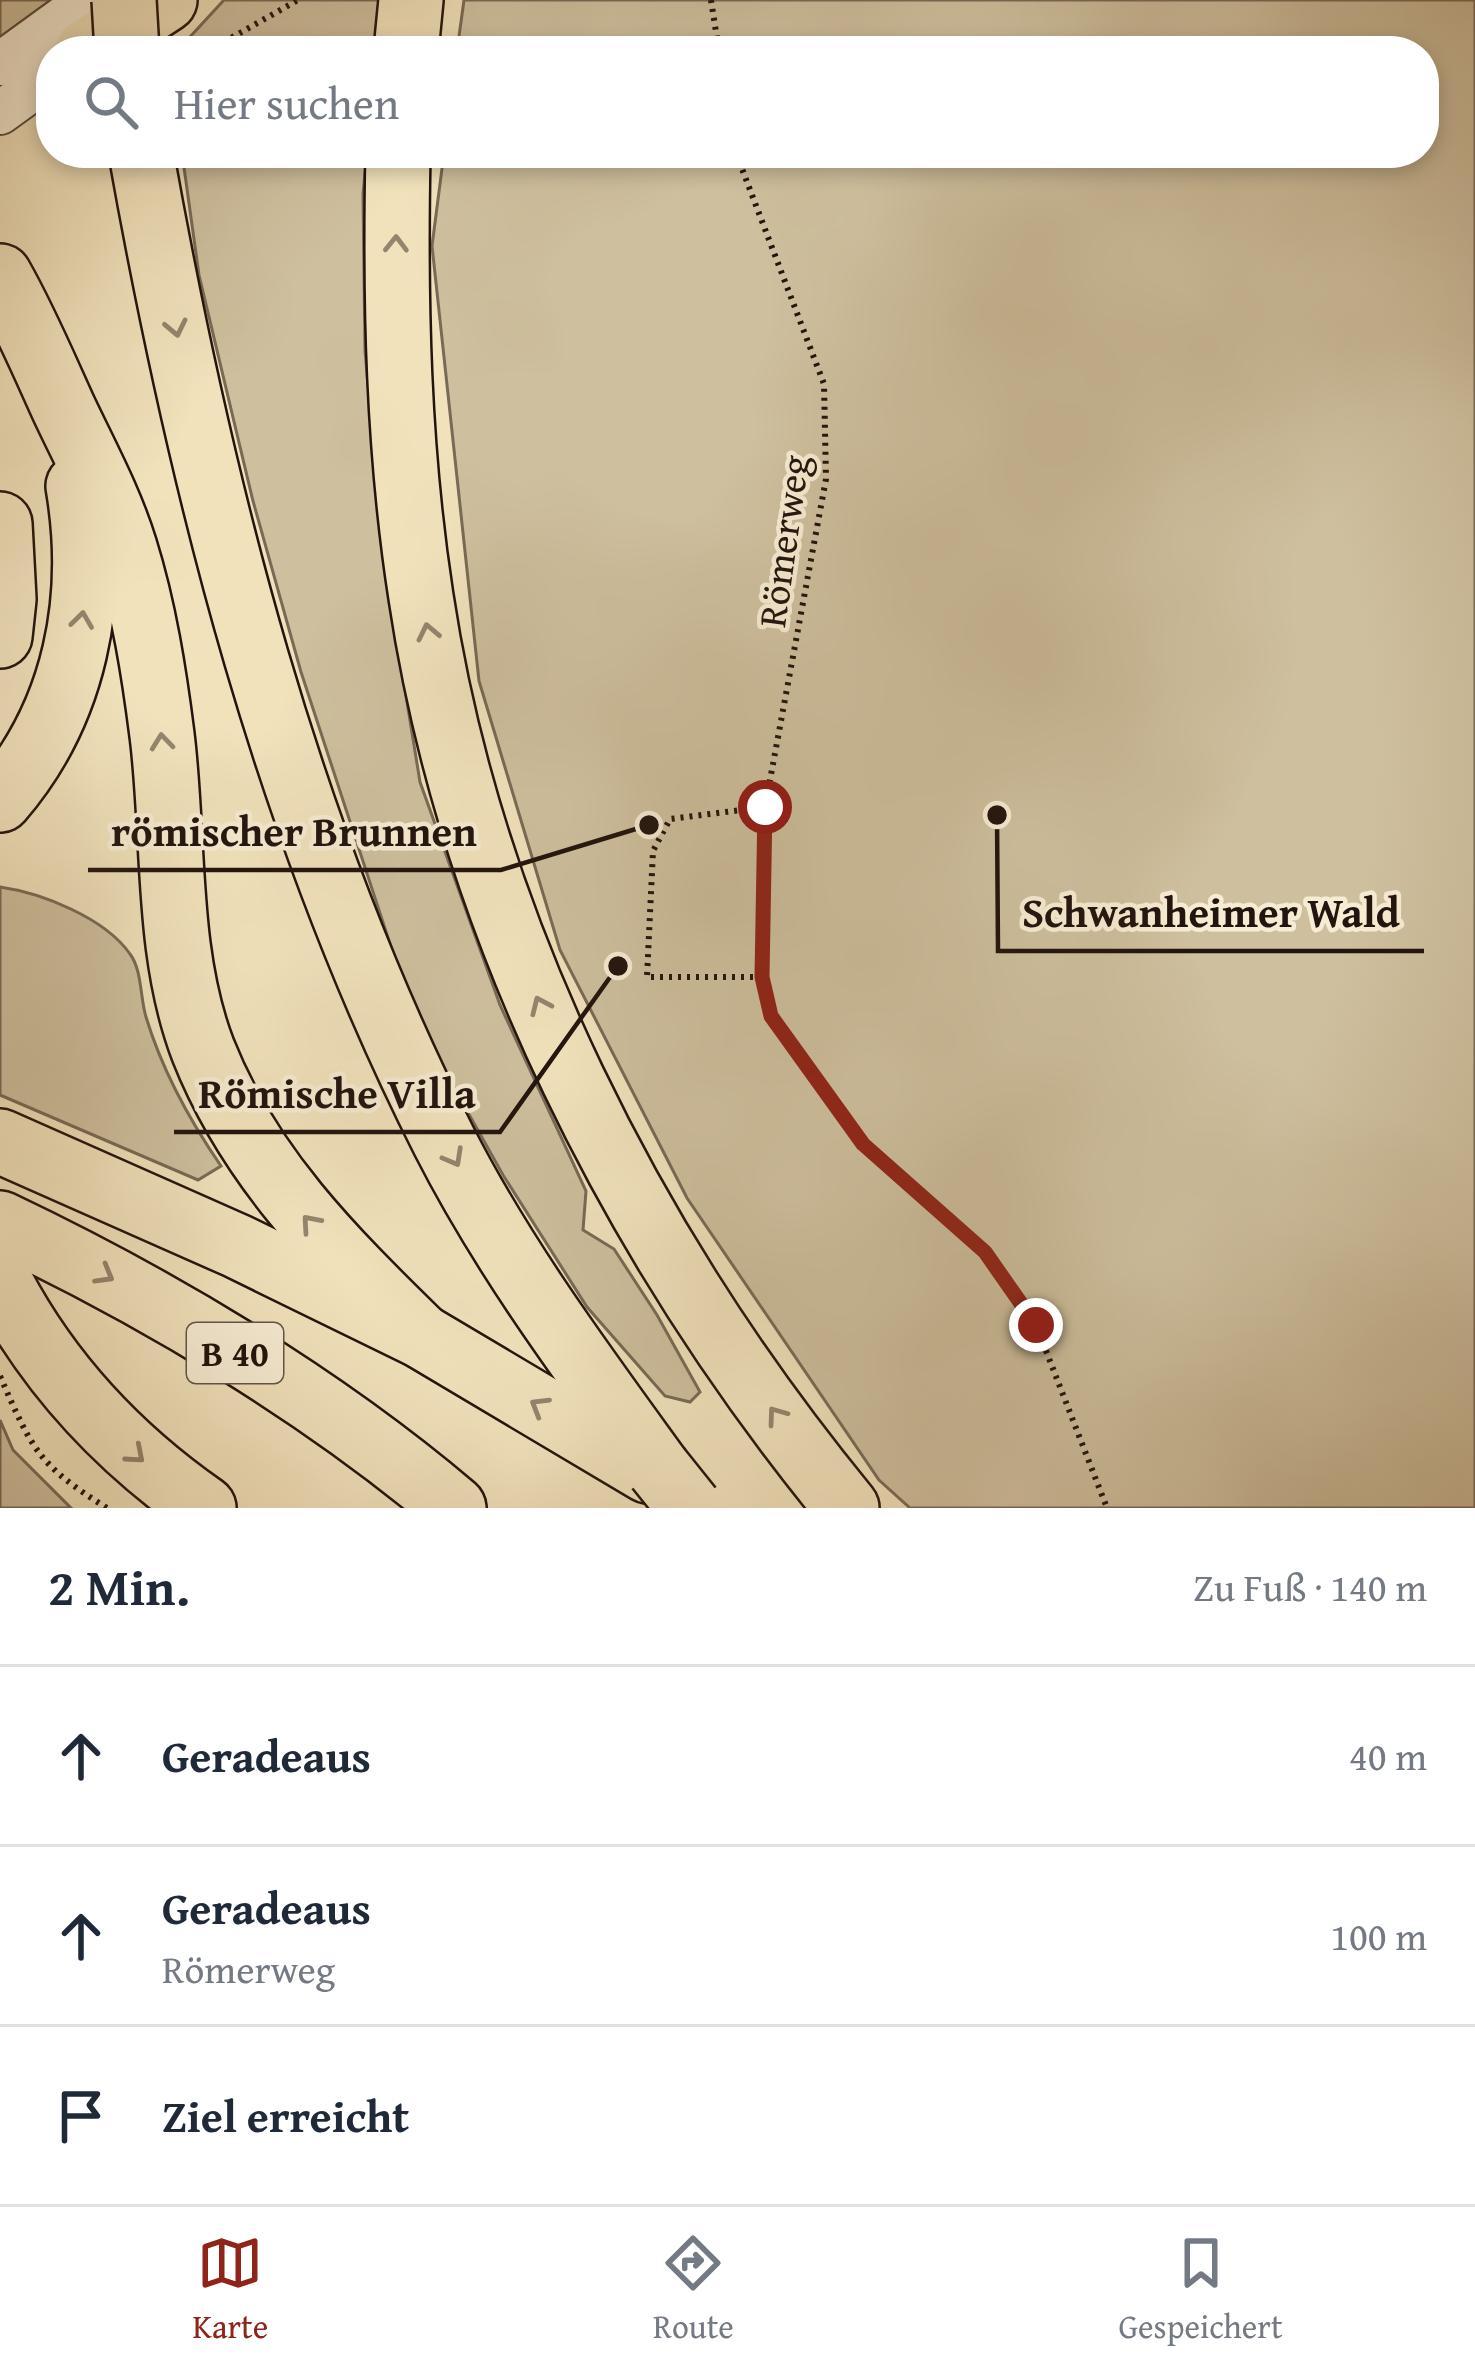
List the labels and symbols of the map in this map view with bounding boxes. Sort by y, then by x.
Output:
one-way arrow [383,234,409,253]
one-way arrow [162,317,187,337]
street label: Römerweg [742,451,823,631]
one-way arrow [68,610,94,629]
one-way arrow [416,623,441,643]
one-way arrow [150,732,176,752]
route start [738,780,792,834]
callout: römischer Brunnen [88,792,501,870]
text: römischer Brunnen [111,800,477,861]
callout: Schwanheimer Wald [998,873,1424,951]
text: Schwanheimer Wald [1022,881,1401,942]
one-way arrow [530,996,554,1017]
callout: Römische Villa [174,1054,500,1132]
text: Römische Villa [198,1062,476,1123]
one-way arrow [440,1145,463,1167]
one-way arrow [302,1215,324,1237]
one-way arrow [92,1261,113,1284]
route end [1009,1298,1063,1352]
road number: B 40 [187,1323,283,1383]
one-way arrow [530,1398,552,1420]
one-way arrow [768,1407,790,1428]
one-way arrow [122,1441,144,1462]

